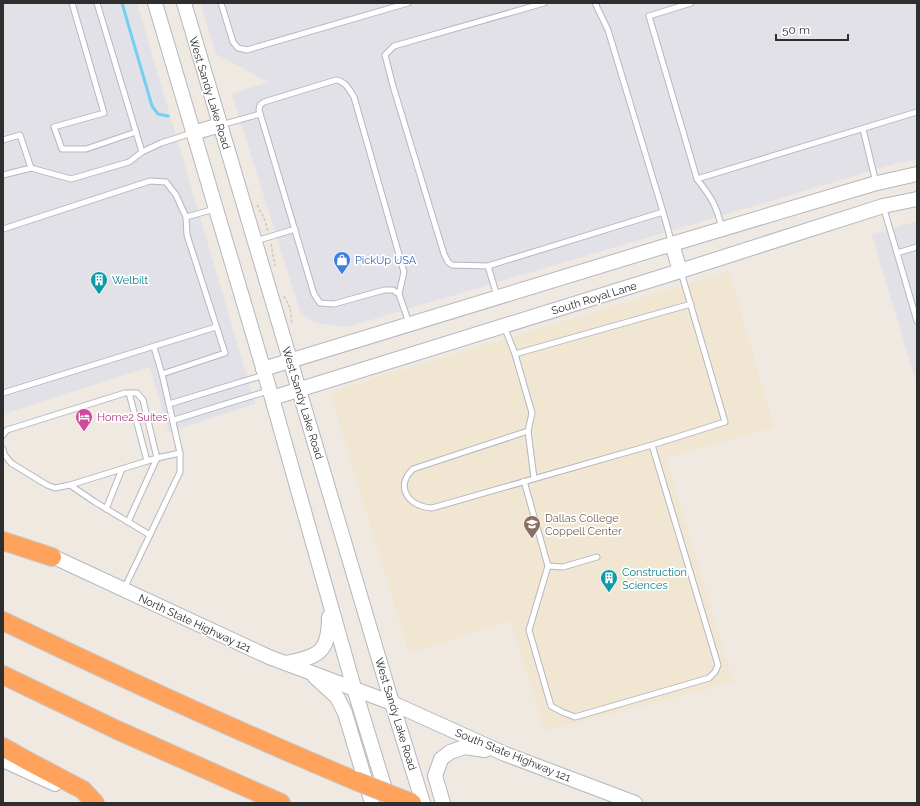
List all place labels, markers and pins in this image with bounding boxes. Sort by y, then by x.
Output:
shop icon: PickUp USA [332,250,352,275]
place label: PickUp USA [355,254,417,267]
building icon: Welbilt [89,270,109,295]
place label: Welbilt [112,274,148,287]
hotel icon: Home2 Suites [74,407,94,432]
place label: Home2 Suites [97,411,168,424]
place label: Dallas College Coppell Center [545,512,622,538]
school or university icon: Dallas College Coppell Center [522,514,542,539]
place label: Construction Sciences [622,566,687,592]
building icon: Construction Sciences [599,568,619,593]

